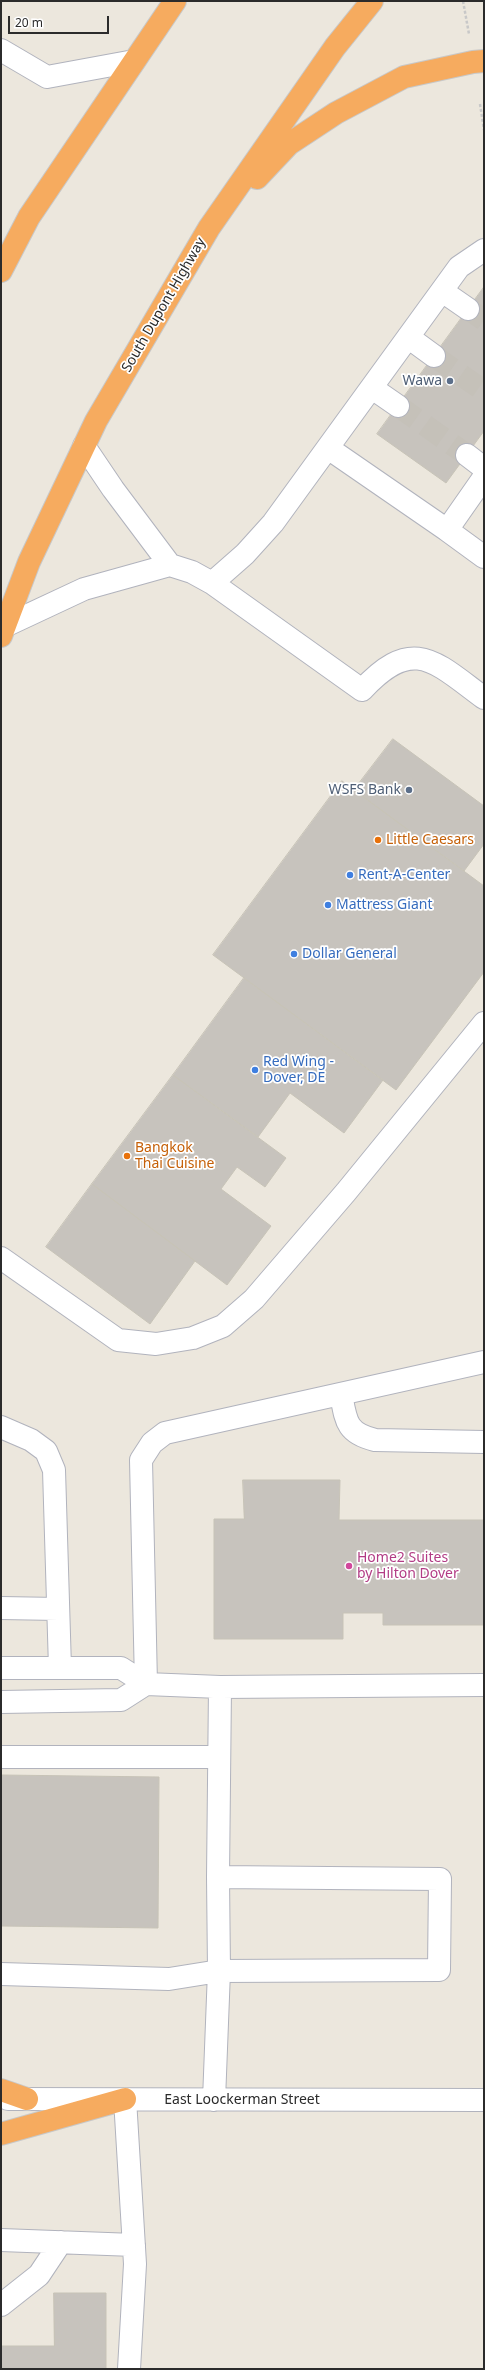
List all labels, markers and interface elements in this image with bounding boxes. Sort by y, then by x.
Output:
scale bar [10,8,111,34]
text: 20 m [15,14,43,31]
street label: South Dupont Highway [119,235,209,375]
place label: Wawa [403,373,442,389]
marker: Wawa [445,376,455,386]
place label: WSFS Bank [329,782,401,798]
marker: WSFS Bank [404,785,414,795]
place label: Little Caesars [386,832,474,848]
marker: Little Caesars [373,835,383,845]
place label: Rent-A-Center [358,867,450,883]
marker: Rent-A-Center [345,870,355,880]
place label: Mattress Giant [336,897,432,913]
marker: Mattress Giant [323,900,333,910]
place label: Dollar General [302,946,397,962]
marker: Dollar General [289,949,299,959]
place label: Red Wing - Dover, DE [263,1054,334,1086]
marker: Red Wing - Dover, DE [250,1065,260,1075]
place label: Bangkok Thai Cuisine [135,1140,215,1172]
marker: Bangkok Thai Cuisine [122,1151,132,1161]
place label: Home2 Suites by Hilton Dover [357,1550,459,1582]
marker: Home2 Suites by Hilton Dover [344,1561,354,1571]
street label: East Loockerman Street [164,2092,320,2108]

